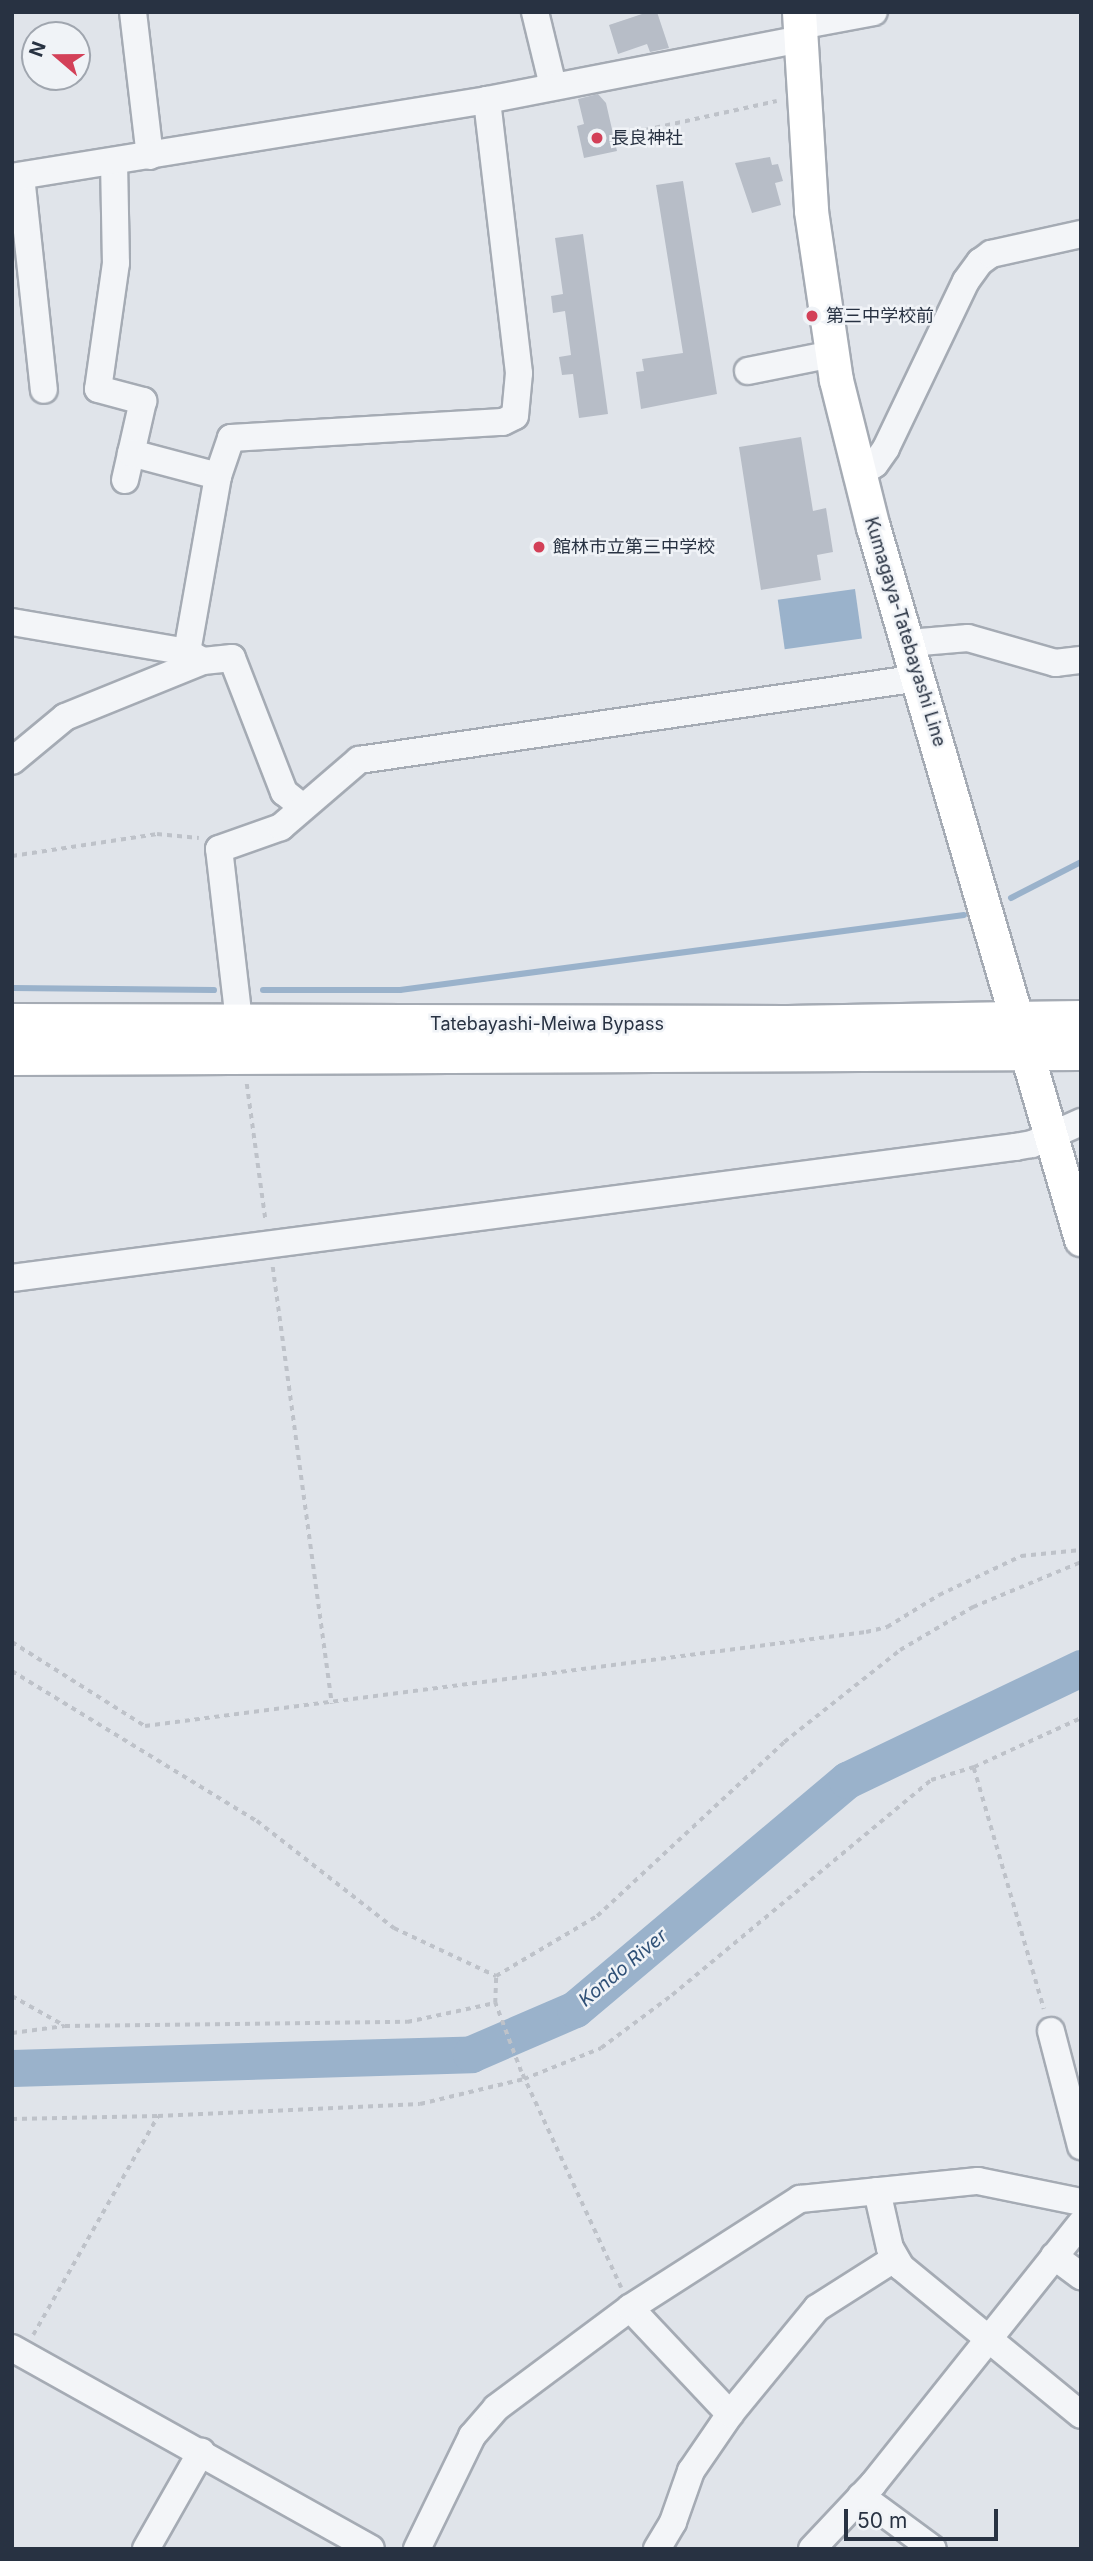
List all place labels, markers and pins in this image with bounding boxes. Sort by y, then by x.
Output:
place label: 長良神社 [611,127,683,149]
marker: 長良神社 [589,130,605,146]
place label: 第三中学校前 [826,305,934,327]
marker: 第三中学校前 [804,308,820,324]
place label: 館林市立第三中学校 [553,536,715,558]
marker: 館林市立第三中学校 [531,539,547,555]

